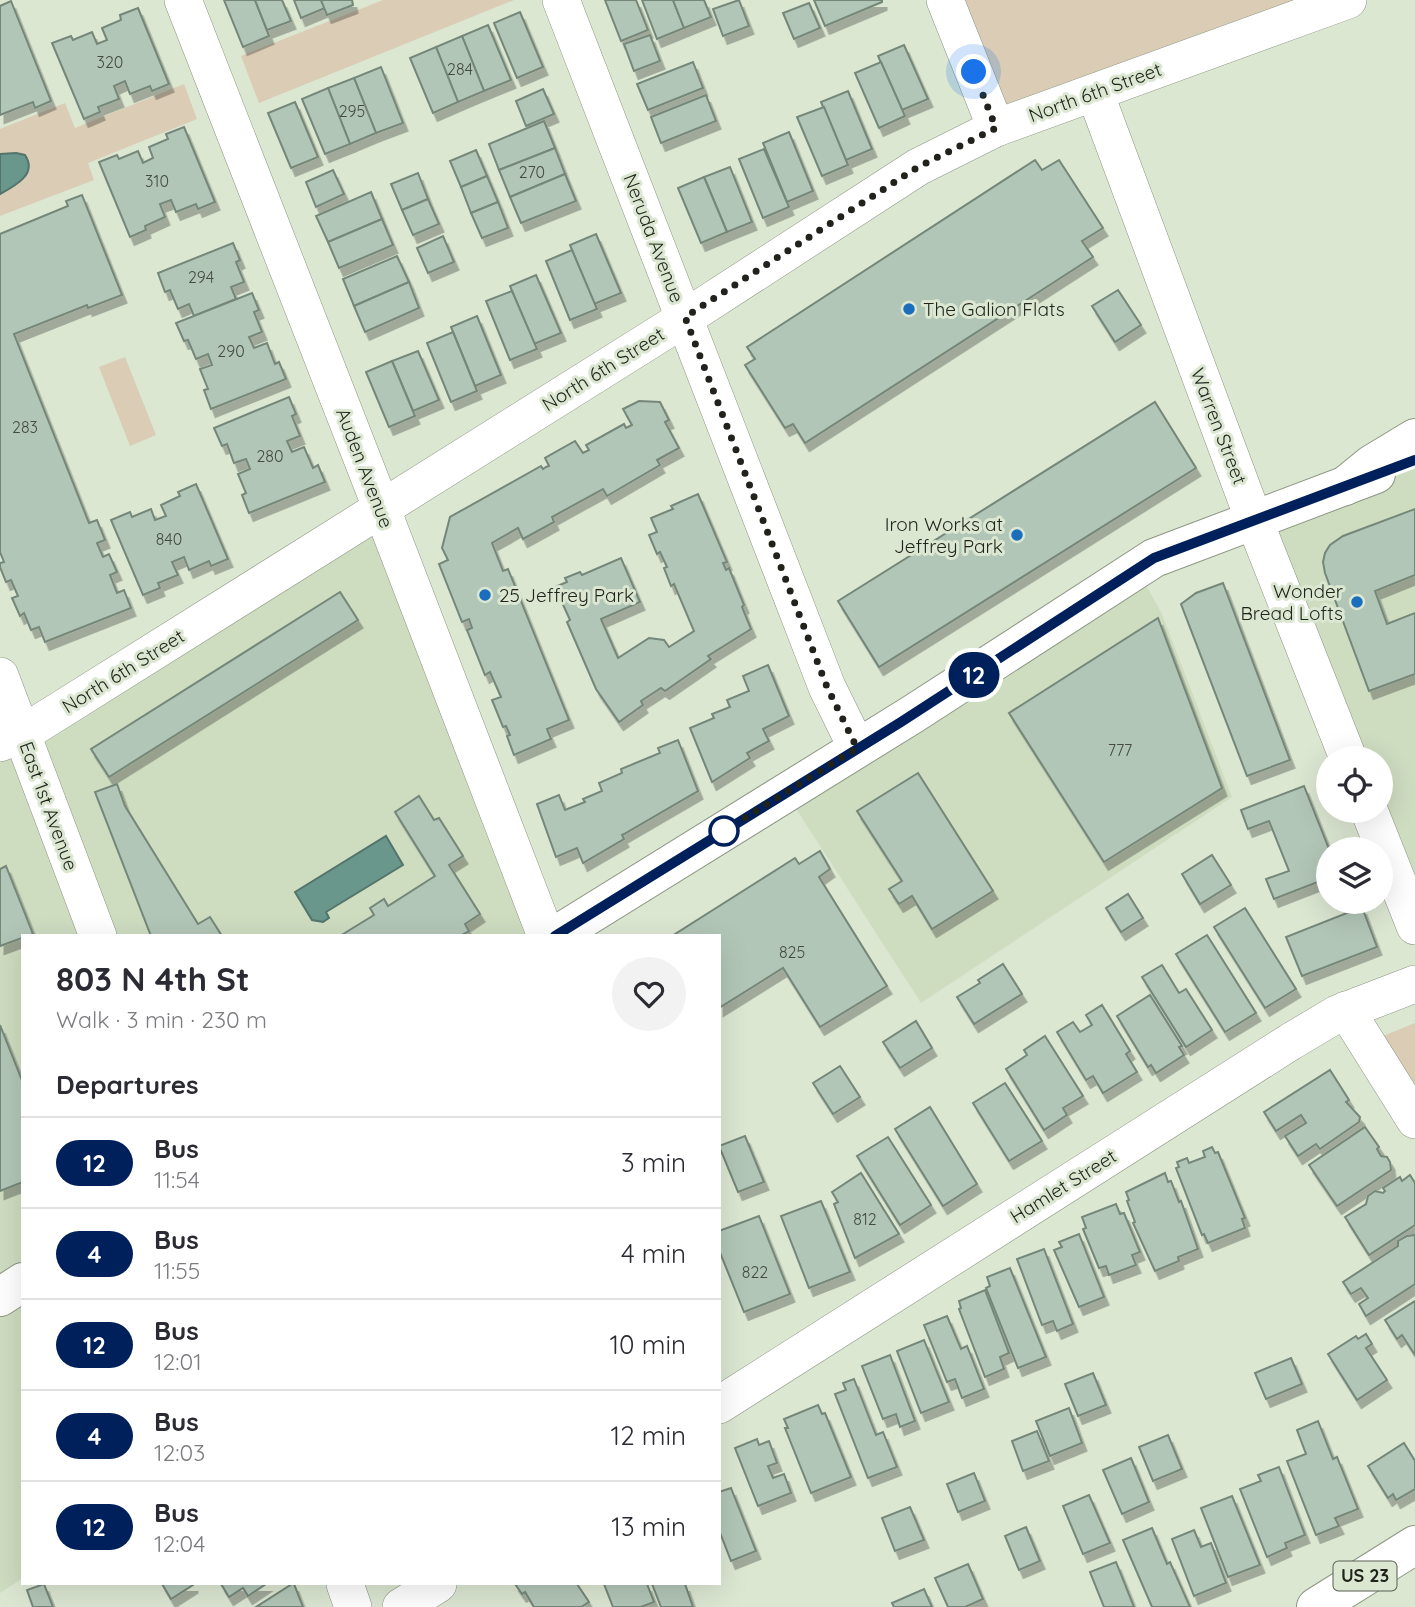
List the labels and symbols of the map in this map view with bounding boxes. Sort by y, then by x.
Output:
house number: 320 [97,52,123,72]
your location [956,54,991,89]
street label: North 6th Street [1025,57,1165,127]
house number: 284 [447,59,473,79]
house number: 295 [339,101,365,121]
house number: 270 [519,162,545,182]
street label: Neruda Avenue [618,170,690,306]
house number: 310 [145,171,169,191]
house number: 294 [188,267,214,287]
place label: The Galion Flats [923,297,1065,321]
marker: The Galion Flats [901,301,917,317]
street label: North 6th Street [537,322,669,416]
house number: 290 [217,341,245,361]
street label: Warren Street [1186,364,1252,488]
street label: Auden Avenue [331,405,399,531]
house number: 283 [12,417,38,437]
house number: 280 [256,446,284,466]
place label: Iron Works at Jeffrey Park [885,512,1003,558]
marker: Iron Works at Jeffrey Park [1009,527,1025,543]
house number: 840 [156,529,182,549]
place label: Wonder Bread Lofts [1240,579,1344,625]
place label: 25 Jeffrey Park [499,583,634,607]
marker: 25 Jeffrey Park [477,587,493,603]
marker: Wonder Bread Lofts [1349,594,1365,610]
street label: North 6th Street [57,624,189,718]
line badge: 12 [942,652,1006,698]
street label: East 1st Avenue [15,738,83,874]
house number: 777 [1108,740,1132,760]
unlabelled marker [709,816,739,846]
house number: 825 [779,942,805,962]
street label: Hamlet Street [1005,1144,1121,1228]
house number: 812 [853,1209,877,1229]
house number: 822 [742,1262,768,1282]
road number: US 23 [1334,1562,1396,1590]

